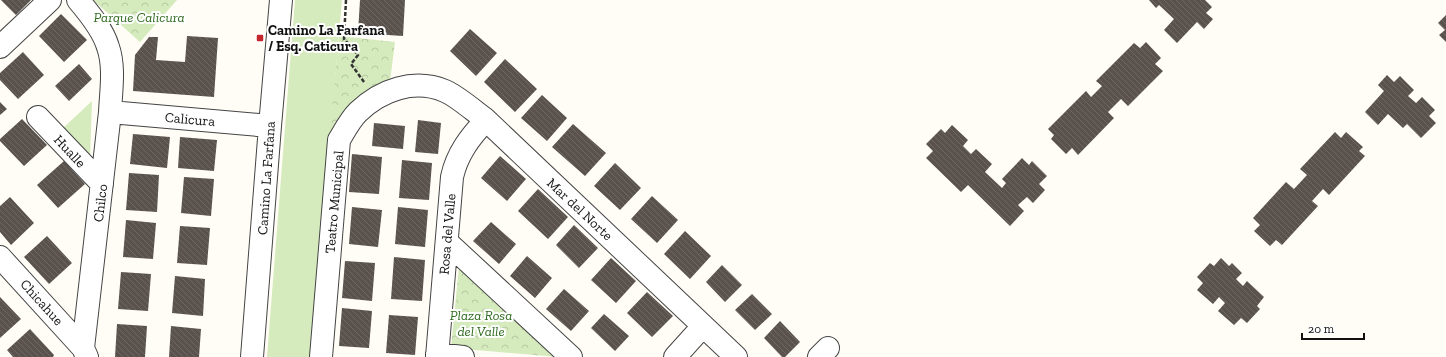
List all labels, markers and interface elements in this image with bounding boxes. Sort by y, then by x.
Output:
park label: Parque Calicura [93,9,185,26]
place label: Camino La Farfana / Esq. Caticura [268,22,385,55]
marker: Camino La Farfana / Esq. Caticura [255,33,265,43]
street label: Calicura [164,109,216,130]
street label: Camino La Farfana [254,120,279,236]
street label: Hualle [50,131,89,172]
street label: Teatro Municipal [322,150,347,254]
street label: Mar del Norte [543,175,616,244]
street label: Chilco [90,183,111,223]
street label: Rosa del Valle [435,192,460,275]
street label: Chicahue [16,276,67,329]
park label: Plaza Rosa del Valle [450,307,512,340]
scale bar [1302,315,1364,341]
text: 20 m [1308,322,1335,336]

